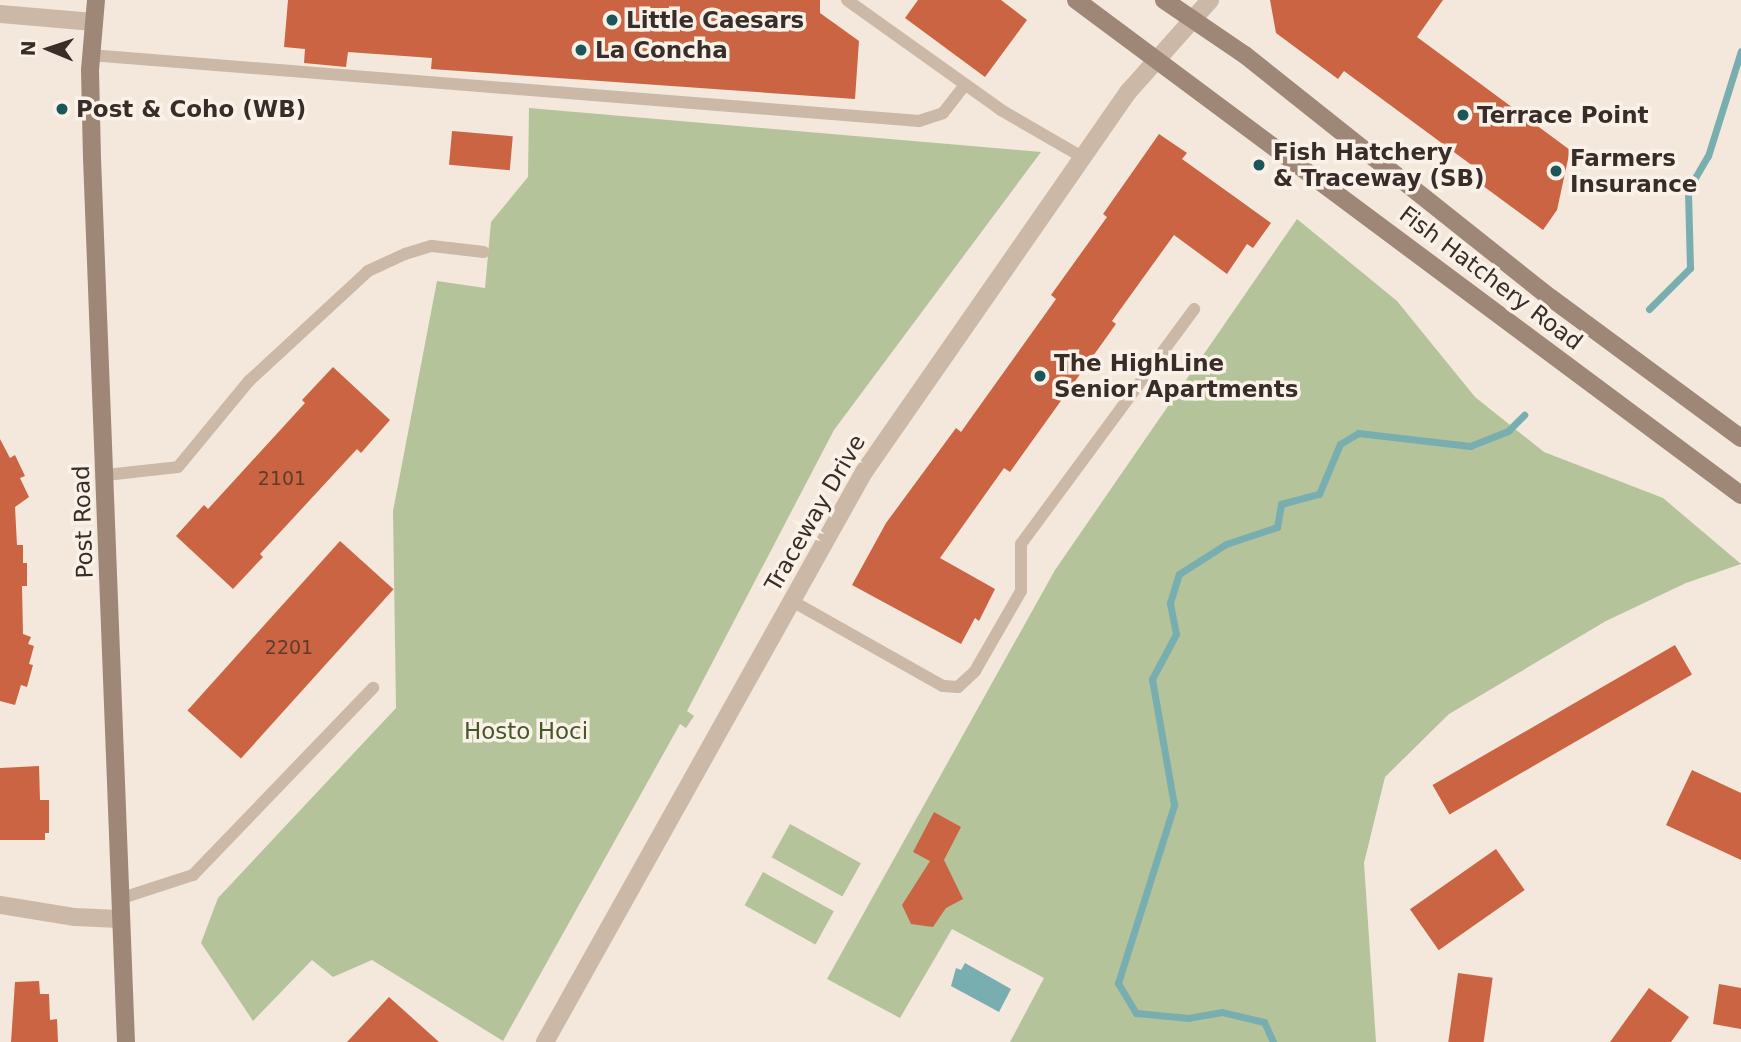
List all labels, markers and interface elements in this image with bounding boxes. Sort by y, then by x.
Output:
place label: Little Caesars [626,6,804,34]
marker: Little Caesars [604,12,620,28]
north arrow [14,14,84,84]
place label: La Concha [595,36,728,64]
text: N [17,40,39,57]
marker: La Concha [573,42,589,58]
place label: Post & Coho (WB) [76,95,306,123]
marker: Post & Coho (WB) [54,101,70,117]
place label: Terrace Point [1477,101,1649,129]
marker: Terrace Point [1455,107,1471,123]
place label: Fish Hatchery & Traceway (SB) [1273,138,1485,192]
place label: Farmers Insurance [1570,144,1697,198]
marker: Fish Hatchery & Traceway (SB) [1251,157,1267,173]
marker: Farmers Insurance [1548,163,1564,179]
street label: Fish Hatchery Road [1394,200,1588,356]
place label: The HighLine Senior Apartments [1054,349,1298,403]
marker: The HighLine Senior Apartments [1032,368,1048,384]
street label: Traceway Drive [759,430,871,596]
street label: Post Road [67,465,99,579]
house number: 2101 [258,468,306,490]
house number: 2201 [265,637,313,659]
park label: Hosto Hoci [464,717,588,745]

